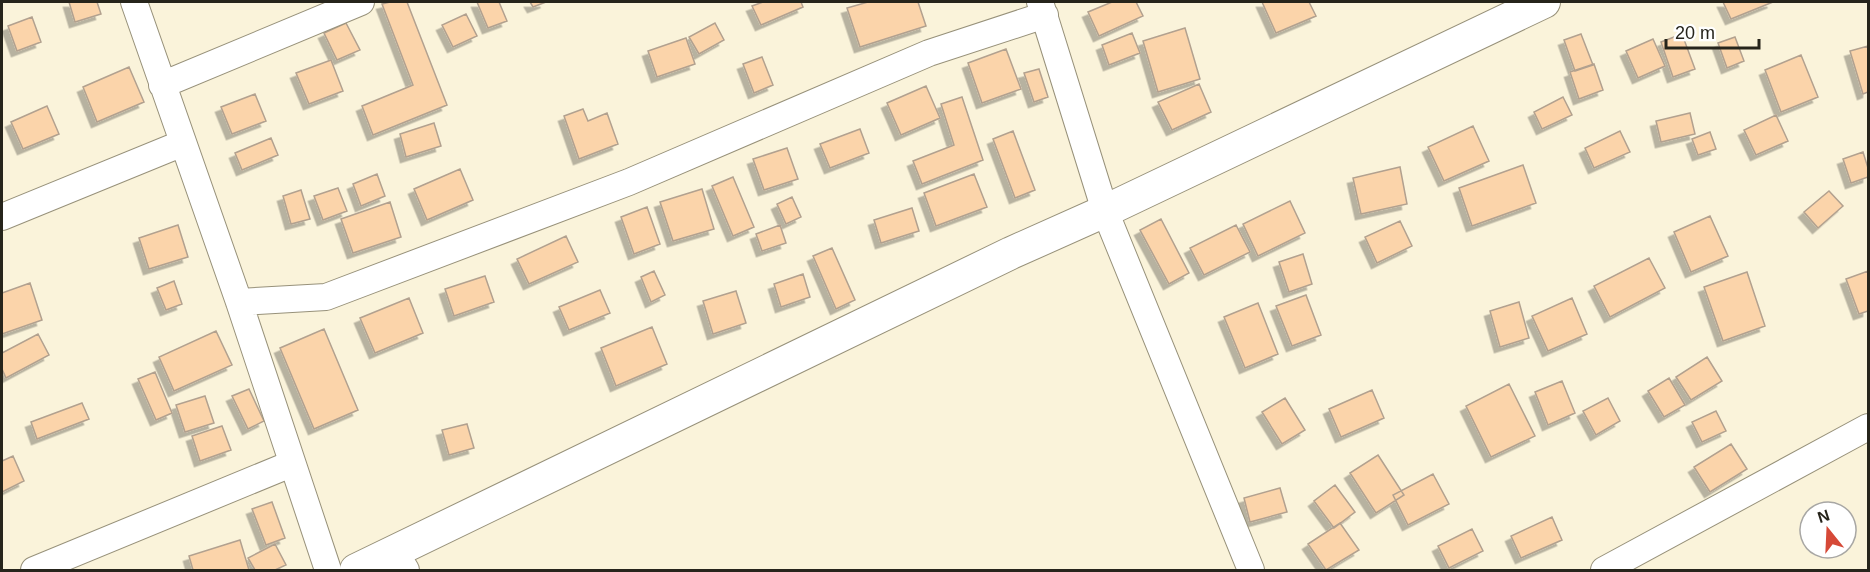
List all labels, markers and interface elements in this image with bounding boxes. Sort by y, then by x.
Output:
scale bar [1666,12,1759,50]
text: 20 m [1675,23,1715,43]
north arrow [1798,500,1858,560]
text: N [1815,506,1832,526]

